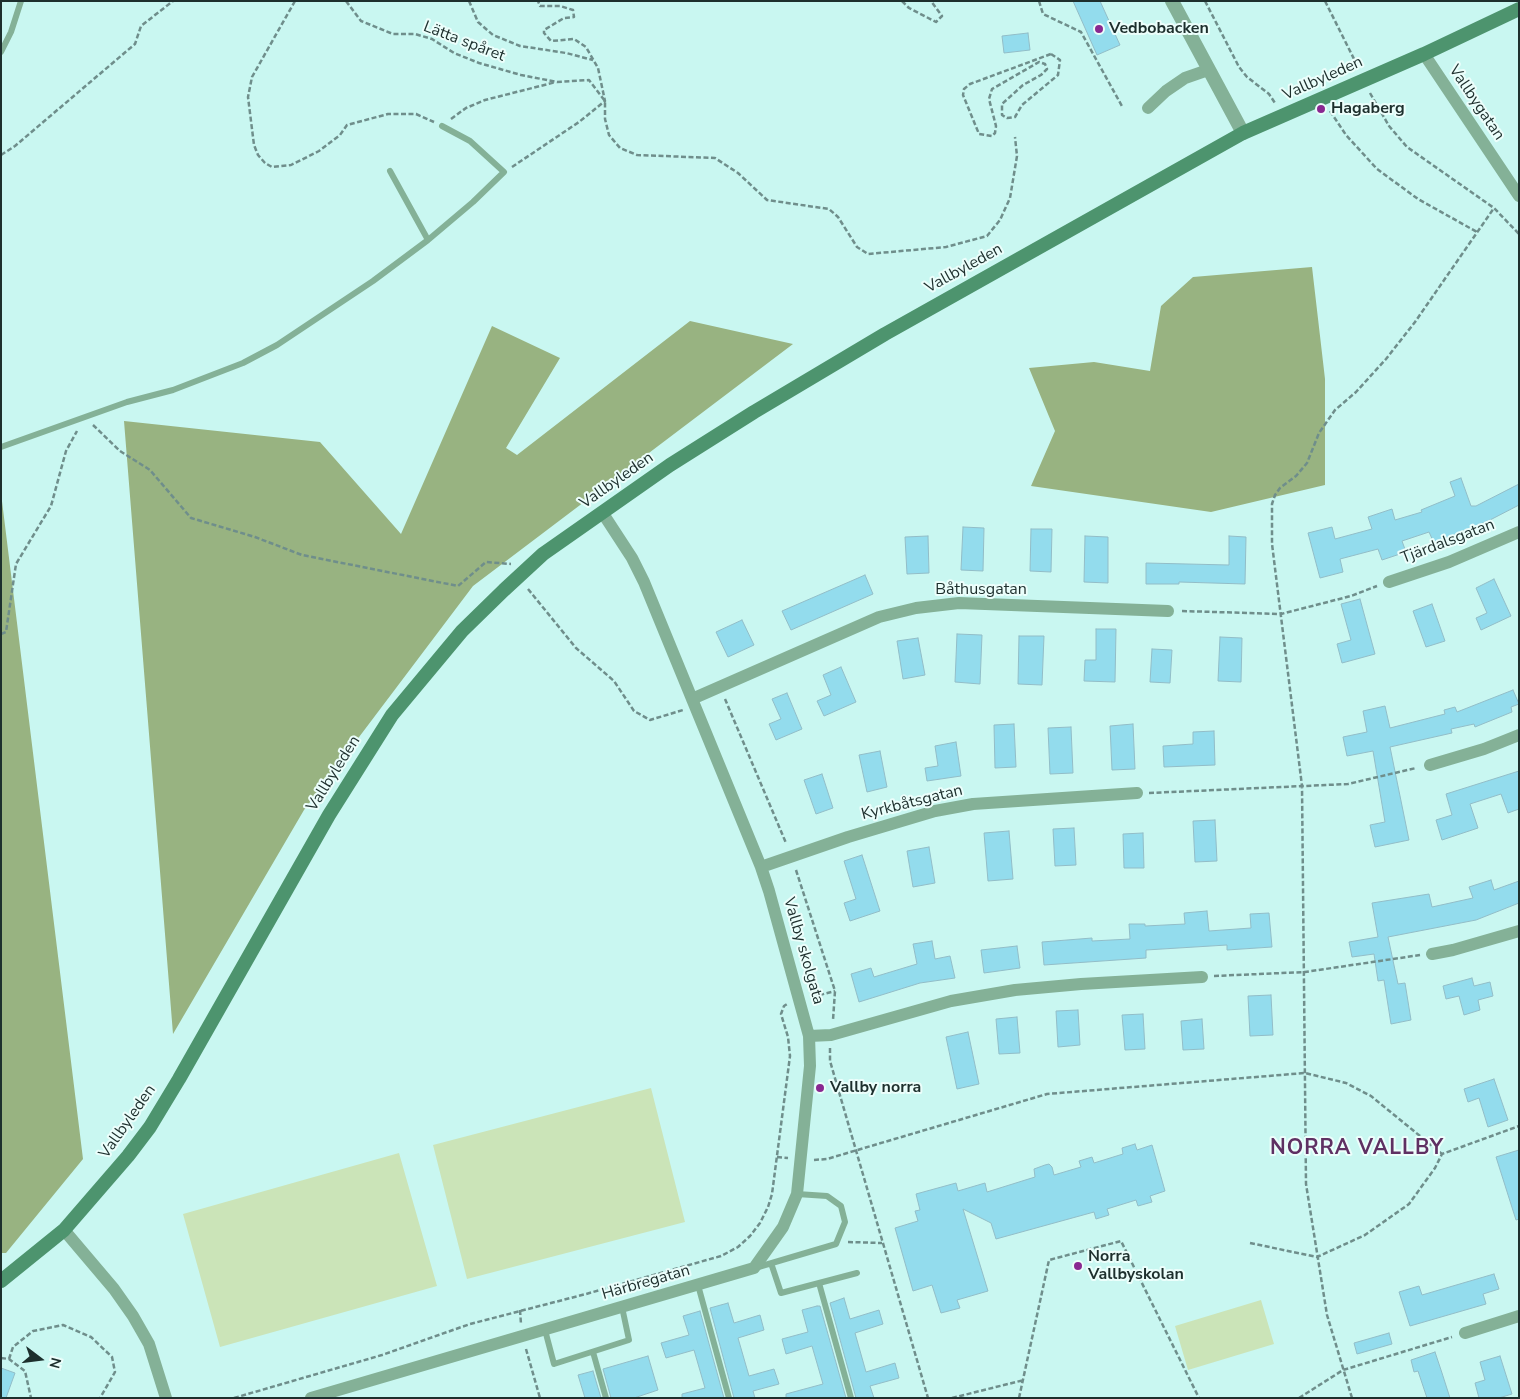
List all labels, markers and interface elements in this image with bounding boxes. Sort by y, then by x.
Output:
street label: Lätta spåret [420,18,508,66]
place label: Vedbobacken [1109,19,1209,39]
marker: Vedbobacken [1093,23,1105,35]
street label: Vallbyleden [1280,53,1366,105]
street label: Vallbygatan [1444,62,1508,144]
place label: Hagaberg [1331,99,1405,119]
marker: Hagaberg [1315,103,1327,115]
street label: Vallbyleden [922,240,1006,298]
street label: Vallbyleden [576,449,658,513]
street label: Tjärdalsgatan [1398,515,1498,569]
street label: Båthusgatan [935,580,1027,600]
street label: Vallbyleden [303,733,365,815]
street label: Kyrkbåtsgatan [859,781,965,825]
street label: Vallby skolgata [779,895,827,1007]
place label: Vallby norra [830,1078,921,1098]
street label: Vallbyleden [96,1081,160,1163]
marker: Vallby norra [814,1082,826,1094]
district label: NORRA VALLBY [1268,1136,1446,1162]
place label: Norra Vallbyskolan [1088,1247,1184,1285]
marker: Norra Vallbyskolan [1072,1260,1084,1272]
street label: Härbregatan [600,1261,692,1305]
north arrow [15,1334,65,1384]
text: N [44,1355,66,1371]

